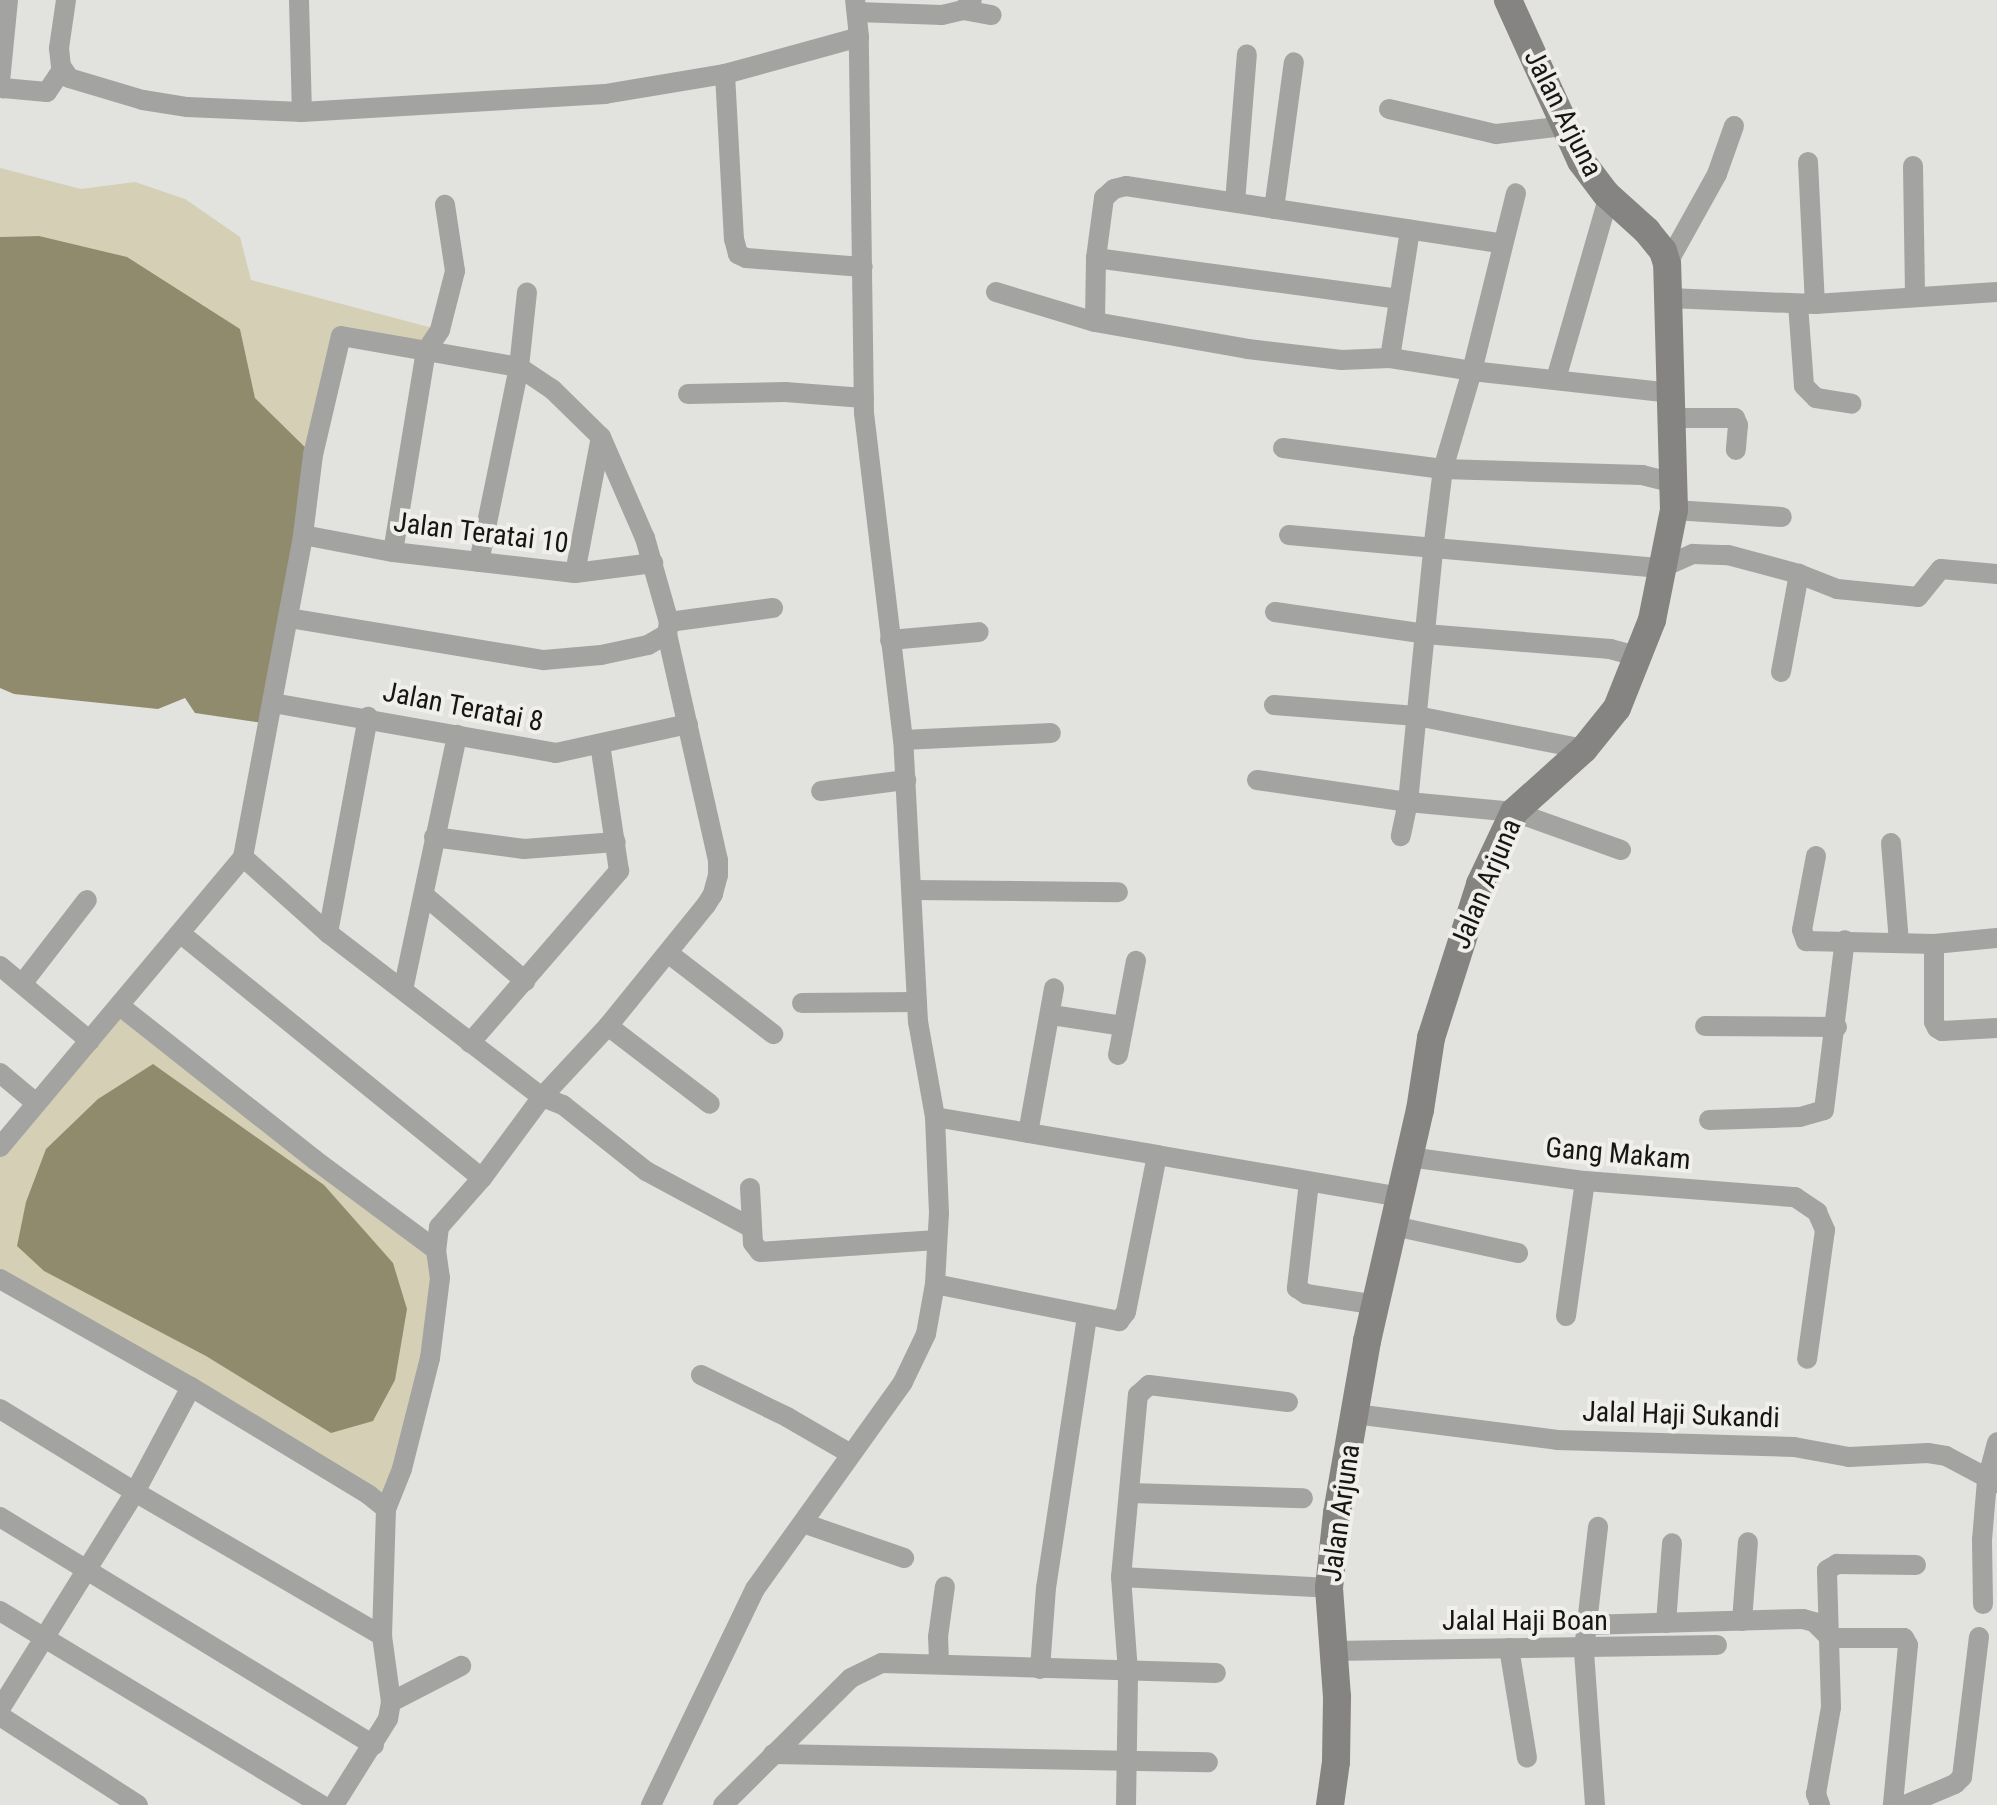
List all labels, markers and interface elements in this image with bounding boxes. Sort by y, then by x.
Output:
street label: Jalan Arjuna [1517,44,1609,182]
street label: Jalan Teratai 10 [391,506,571,560]
street label: Jalan Teratai 8 [380,675,546,739]
street label: Jalan Arjuna [1444,814,1528,954]
street label: Gang Makam [1544,1131,1692,1177]
street label: Jalal Haji Sukandi [1582,1395,1780,1435]
street label: Jalan Arjuna [1315,1442,1367,1584]
street label: Jalal Haji Boan [1442,1604,1608,1638]

